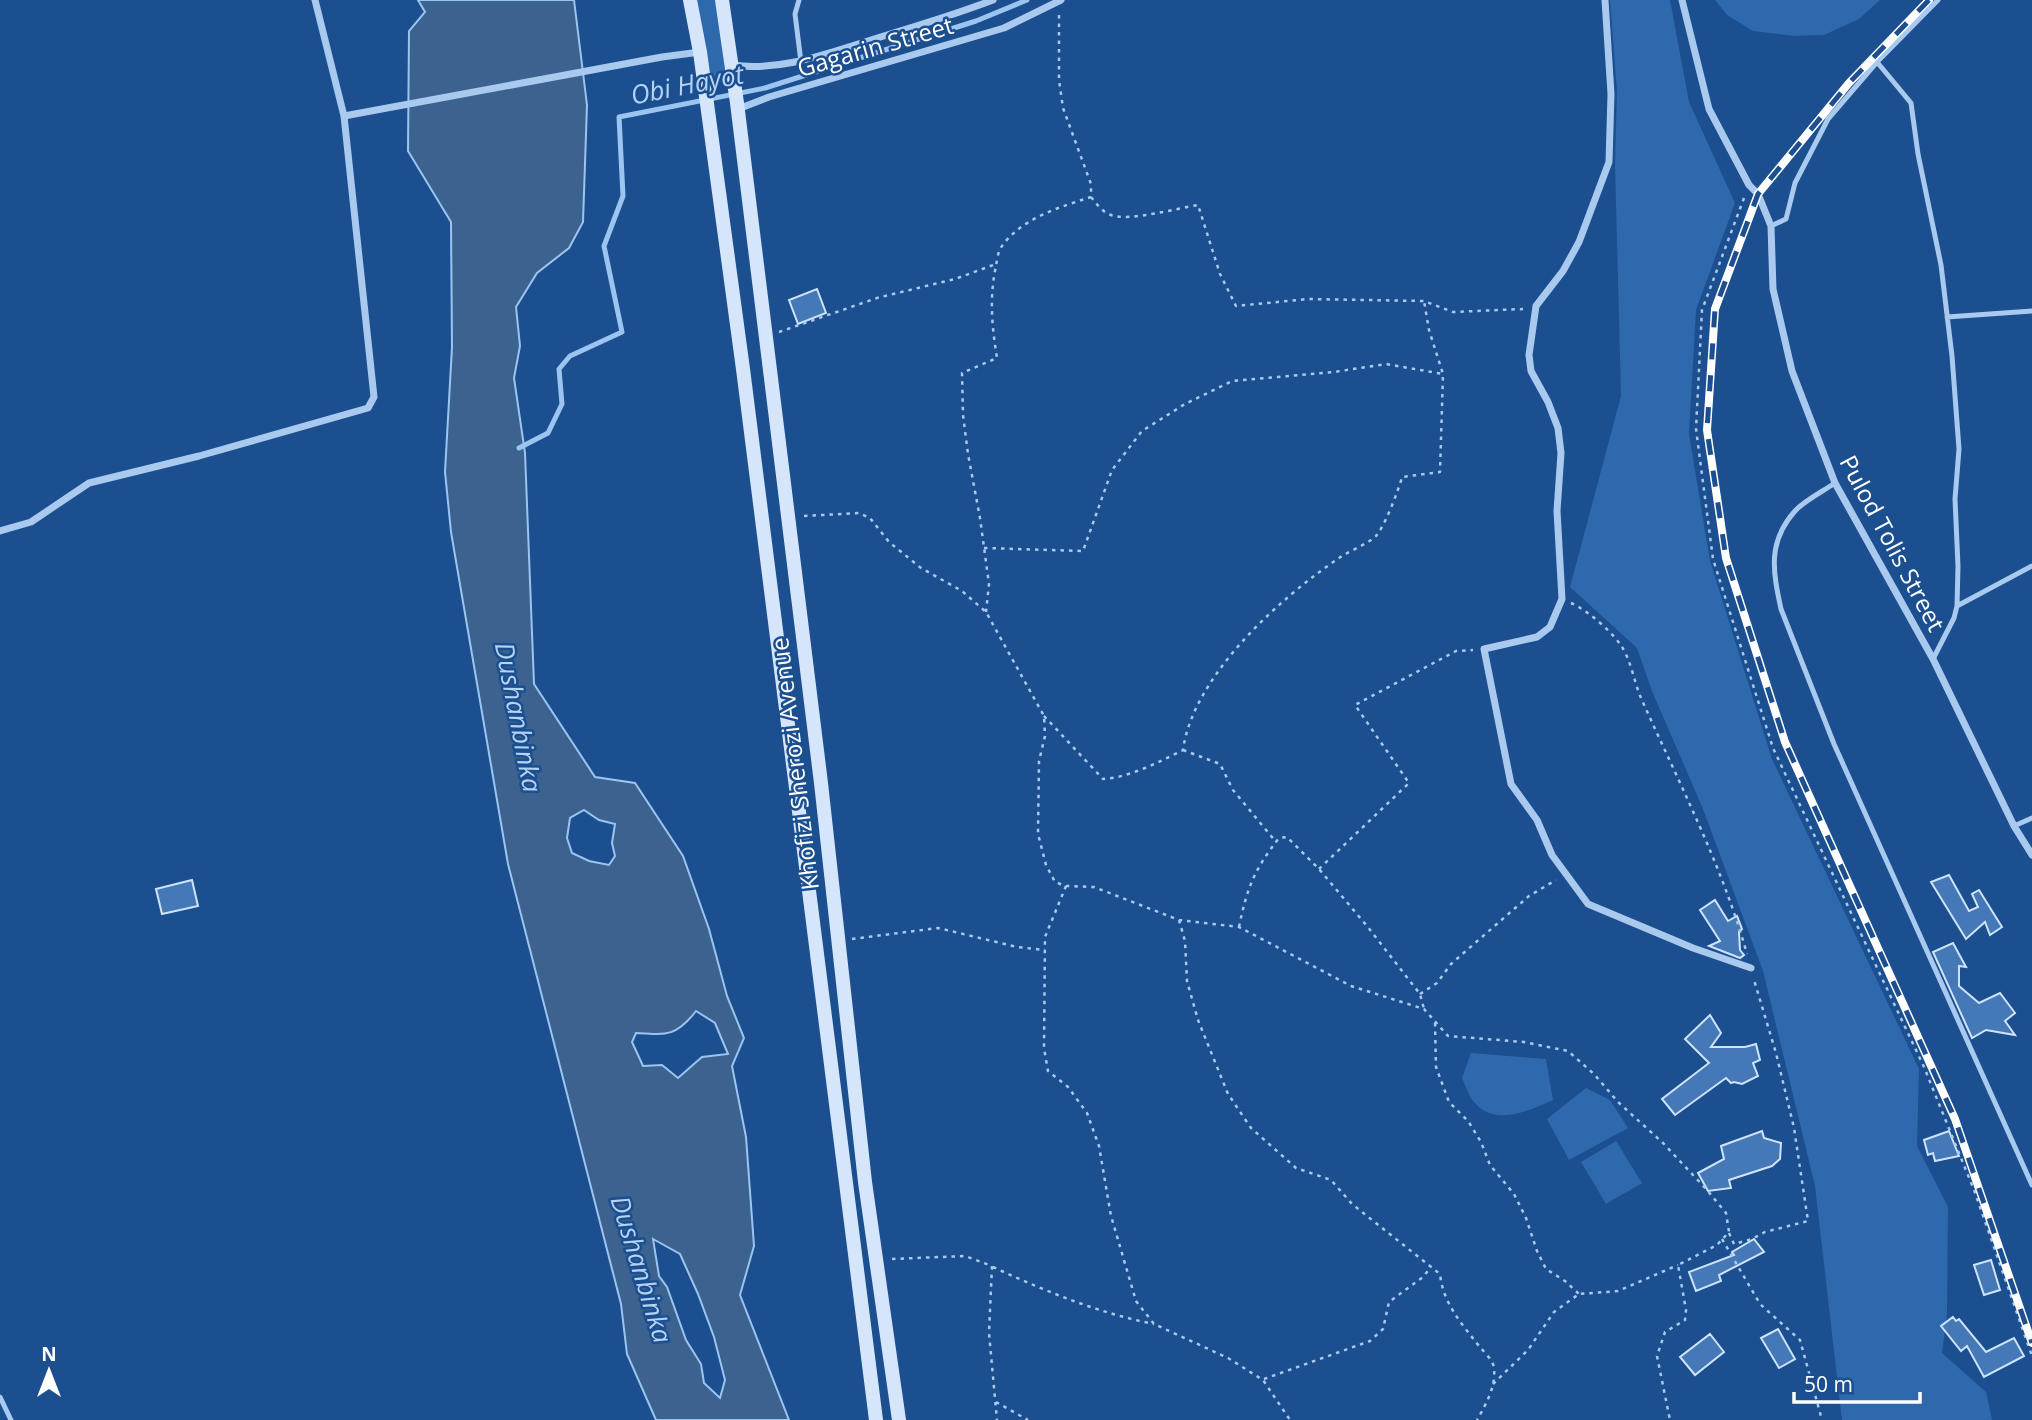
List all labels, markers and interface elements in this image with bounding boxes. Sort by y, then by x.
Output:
street label: Gagarin Street [793,8,957,84]
water label: Obi Hayot [627,55,748,113]
street label: Pulod Tolis Street [1833,449,1953,637]
street label: Khofizi Sherozi Avenue [762,636,826,892]
water label: Dushanbinka [487,639,551,795]
water label: Dushanbinka [603,1191,682,1347]
north arrow [14,1336,84,1406]
text: N [41,1341,57,1367]
scale bar [1794,1360,1920,1404]
text: 50 m [1804,1370,1853,1398]

